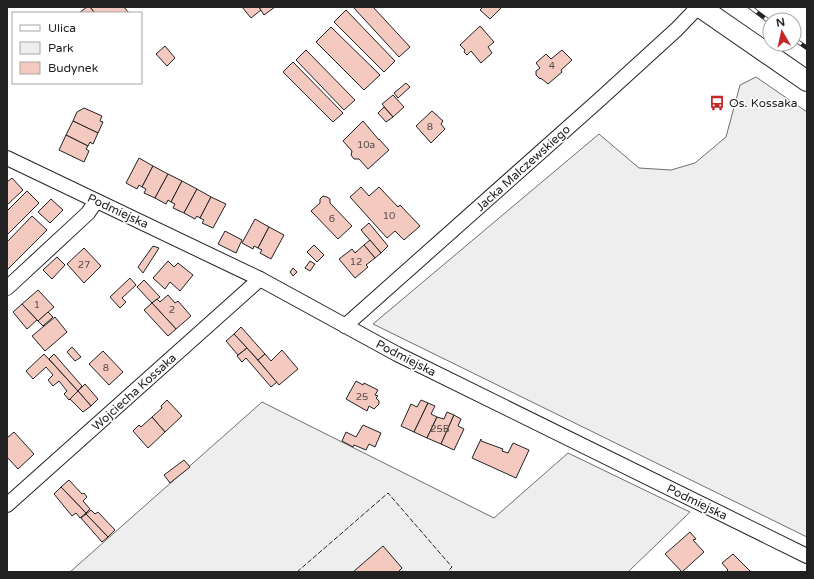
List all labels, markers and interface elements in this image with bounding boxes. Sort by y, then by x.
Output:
legend [12,12,142,84]
north arrow [762,12,802,52]
text: N [775,16,786,30]
text: Ulica [48,21,76,35]
text: Park [48,41,74,55]
house number: 4 [549,60,555,72]
text: Budynek [48,61,99,75]
bus stop icon: Os. Kossaka [708,94,726,112]
place label: Os. Kossaka [729,96,797,110]
house number: 8 [427,121,433,133]
street label: Jacka Malczewskiego [473,122,573,214]
house number: 10a [357,139,375,151]
street label: Podmiejska [85,191,151,231]
house number: 10 [383,210,395,222]
house number: 6 [329,213,335,225]
house number: 12 [350,256,362,268]
house number: 27 [78,259,90,271]
house number: 1 [34,299,40,311]
house number: 2 [169,304,175,316]
street label: Podmiejska [374,337,438,379]
street label: Wojciecha Kossaka [89,351,179,433]
house number: 8 [103,362,109,374]
house number: 25 [356,391,368,403]
house number: 25B [430,423,450,435]
street label: Podmiejska [664,481,730,523]

